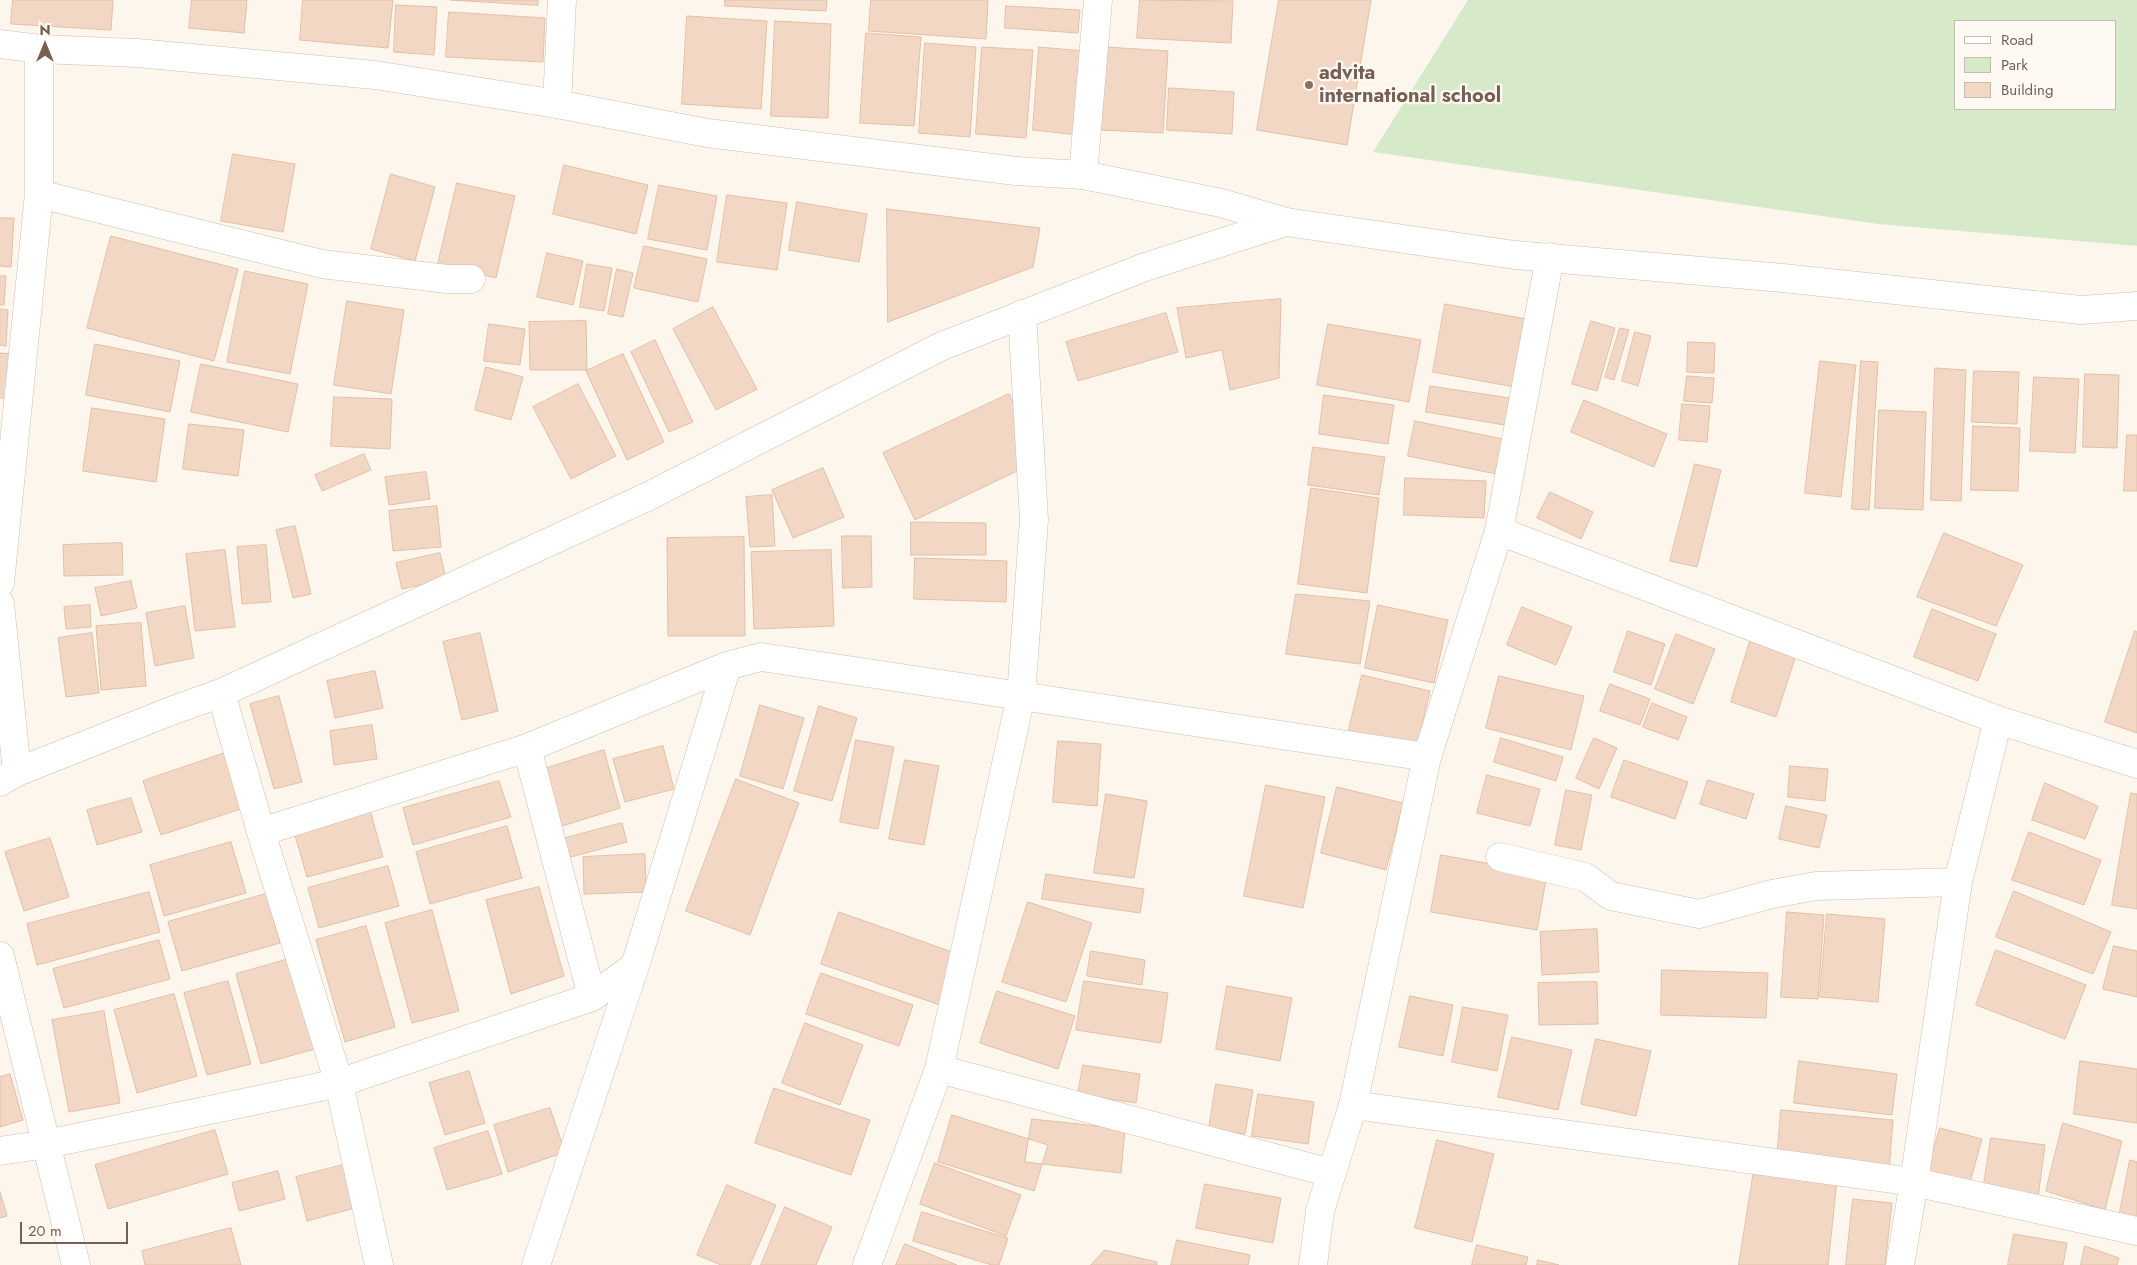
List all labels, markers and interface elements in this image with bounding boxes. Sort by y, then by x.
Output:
north arrow [20,20,70,70]
text: N [39,20,51,40]
legend [1954,20,2117,110]
text: Road [2001,29,2033,51]
text: Park [2001,54,2028,76]
place label: advita international school [1319,62,1501,109]
marker: advita international school [1303,79,1315,91]
text: Building [2001,79,2053,101]
scale bar [22,1212,130,1244]
text: 20 m [28,1220,62,1242]

